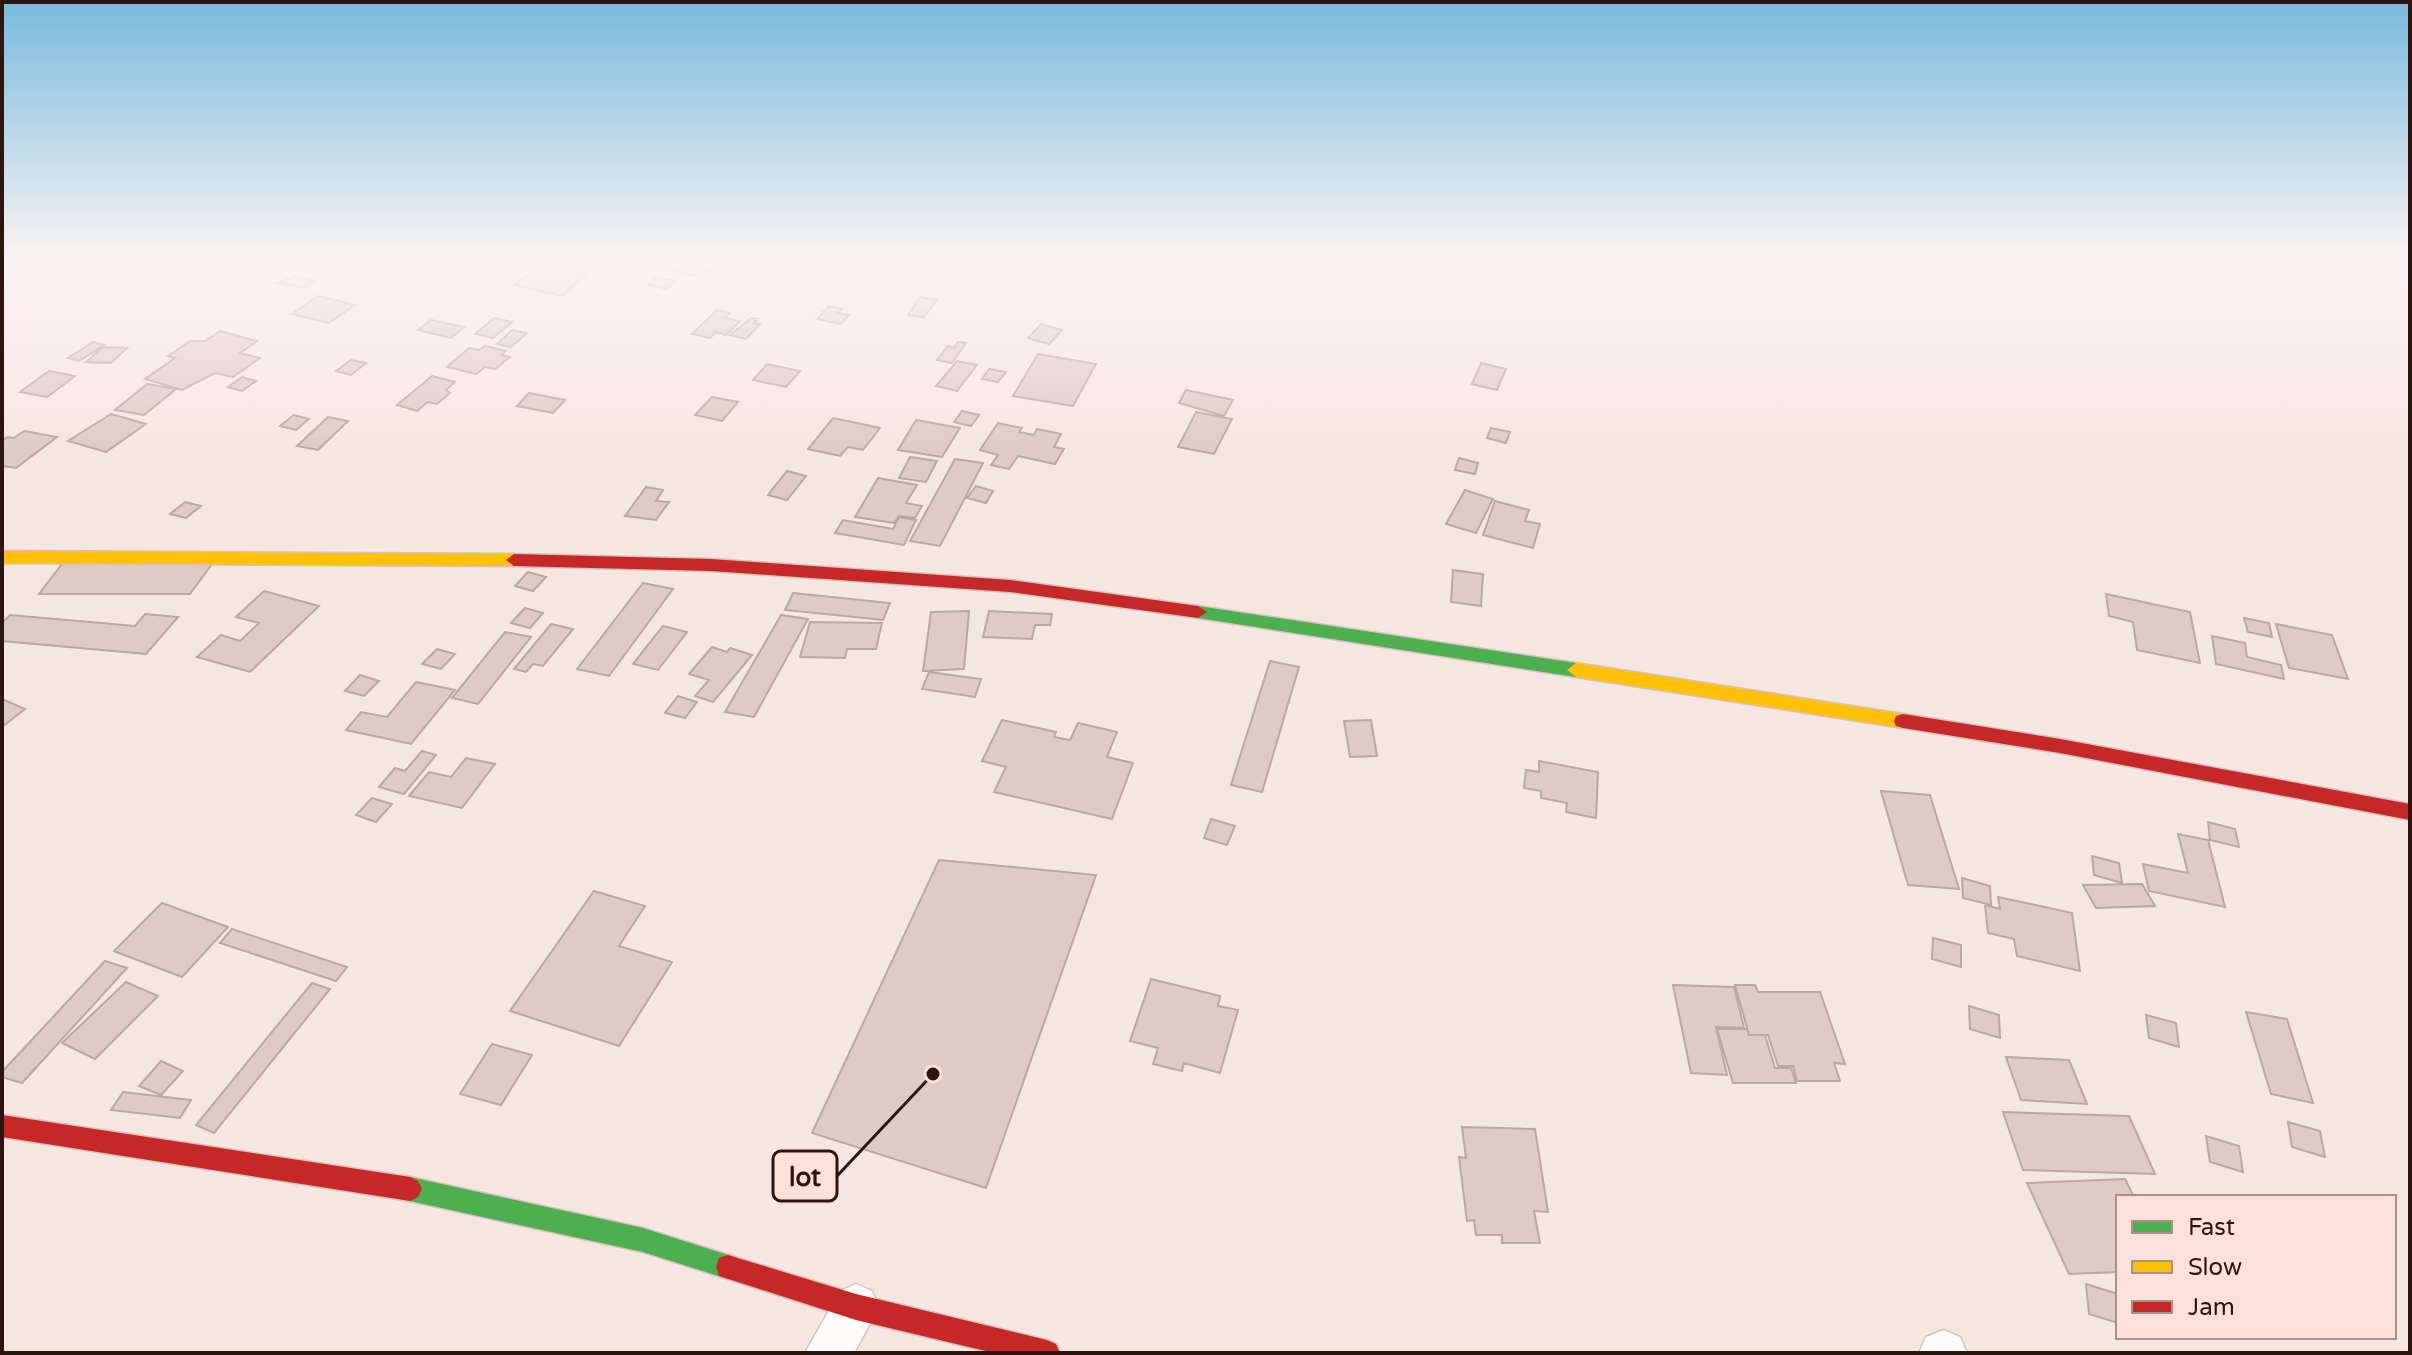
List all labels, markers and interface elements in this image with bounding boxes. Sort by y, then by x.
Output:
callout: lot [773,1151,837,1201]
text: lot [789,1162,821,1193]
legend [2116,1195,2396,1339]
text: Fast [2188,1213,2235,1242]
text: Slow [2188,1253,2242,1282]
text: Jam [2188,1293,2235,1322]

